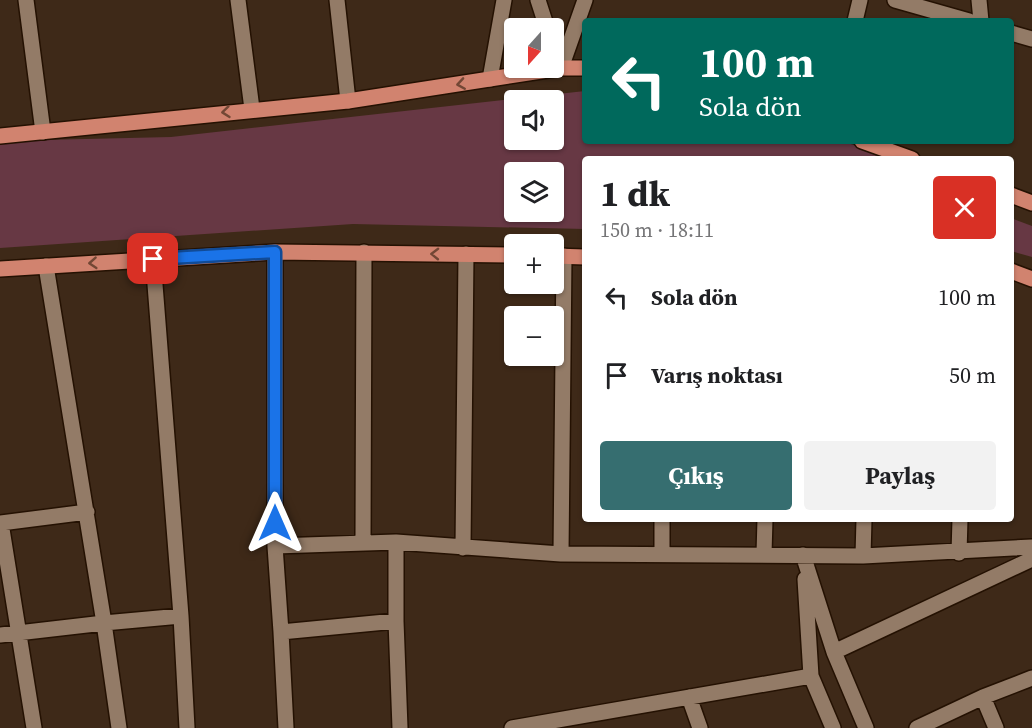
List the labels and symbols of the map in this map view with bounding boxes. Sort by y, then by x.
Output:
north arrow [504,18,564,78]
one-way arrow [457,77,466,89]
one-way arrow [222,105,231,118]
pin [127,233,178,284]
one-way arrow [431,247,440,260]
one-way arrow [89,256,98,269]
position arrow [243,491,307,555]

